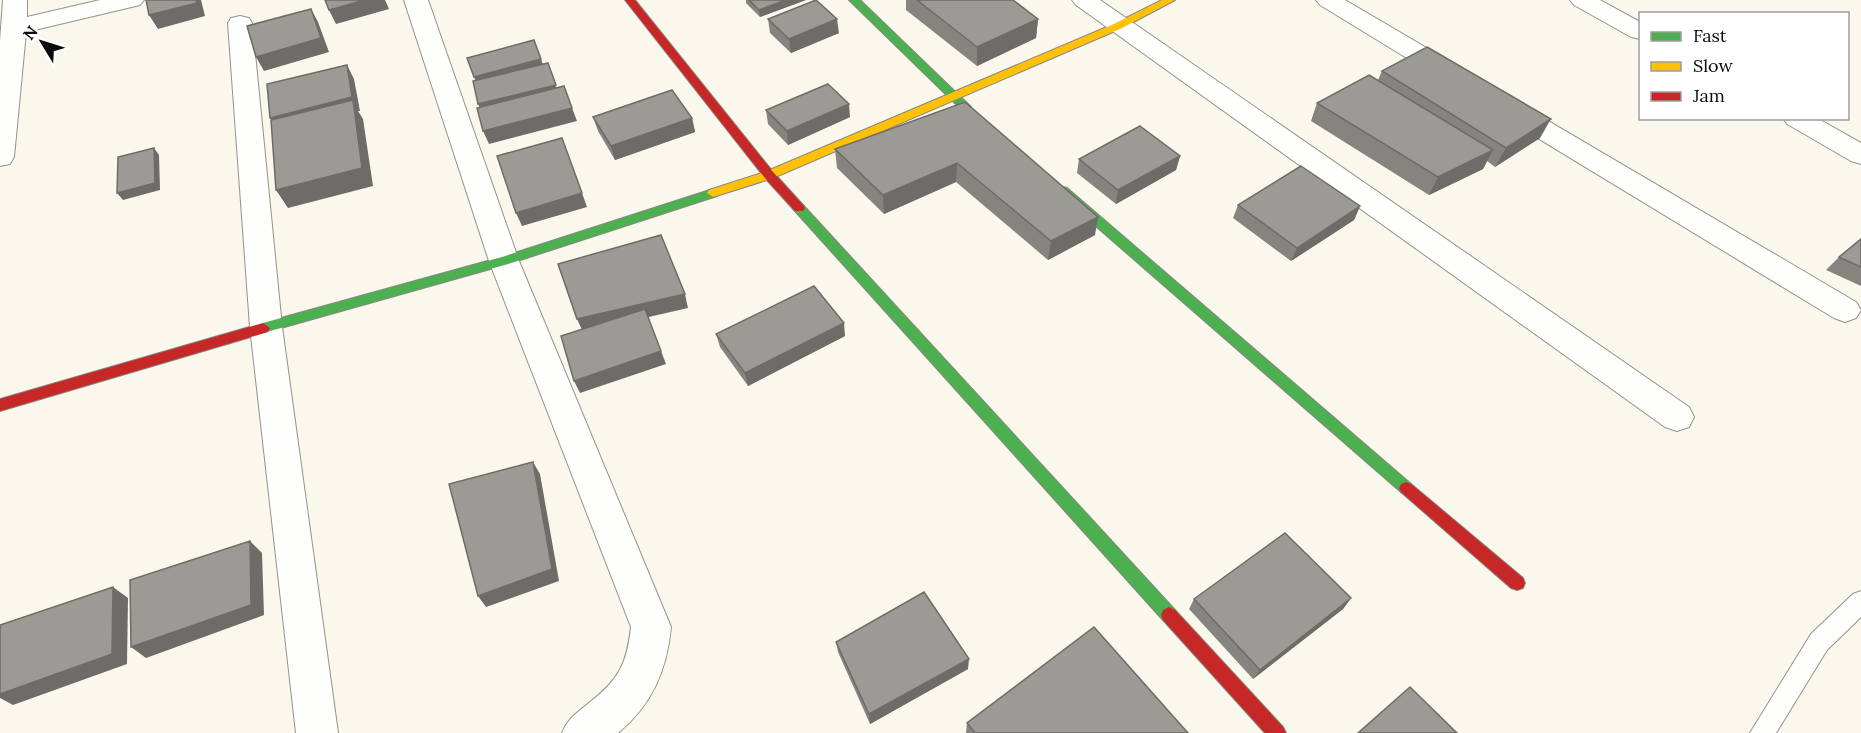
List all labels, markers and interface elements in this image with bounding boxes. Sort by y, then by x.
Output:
north arrow [12,12,72,72]
legend [1639,12,1849,120]
text: N [18,22,42,44]
text: Fast [1693,24,1727,47]
text: Slow [1693,54,1733,77]
text: Jam [1692,84,1725,107]

